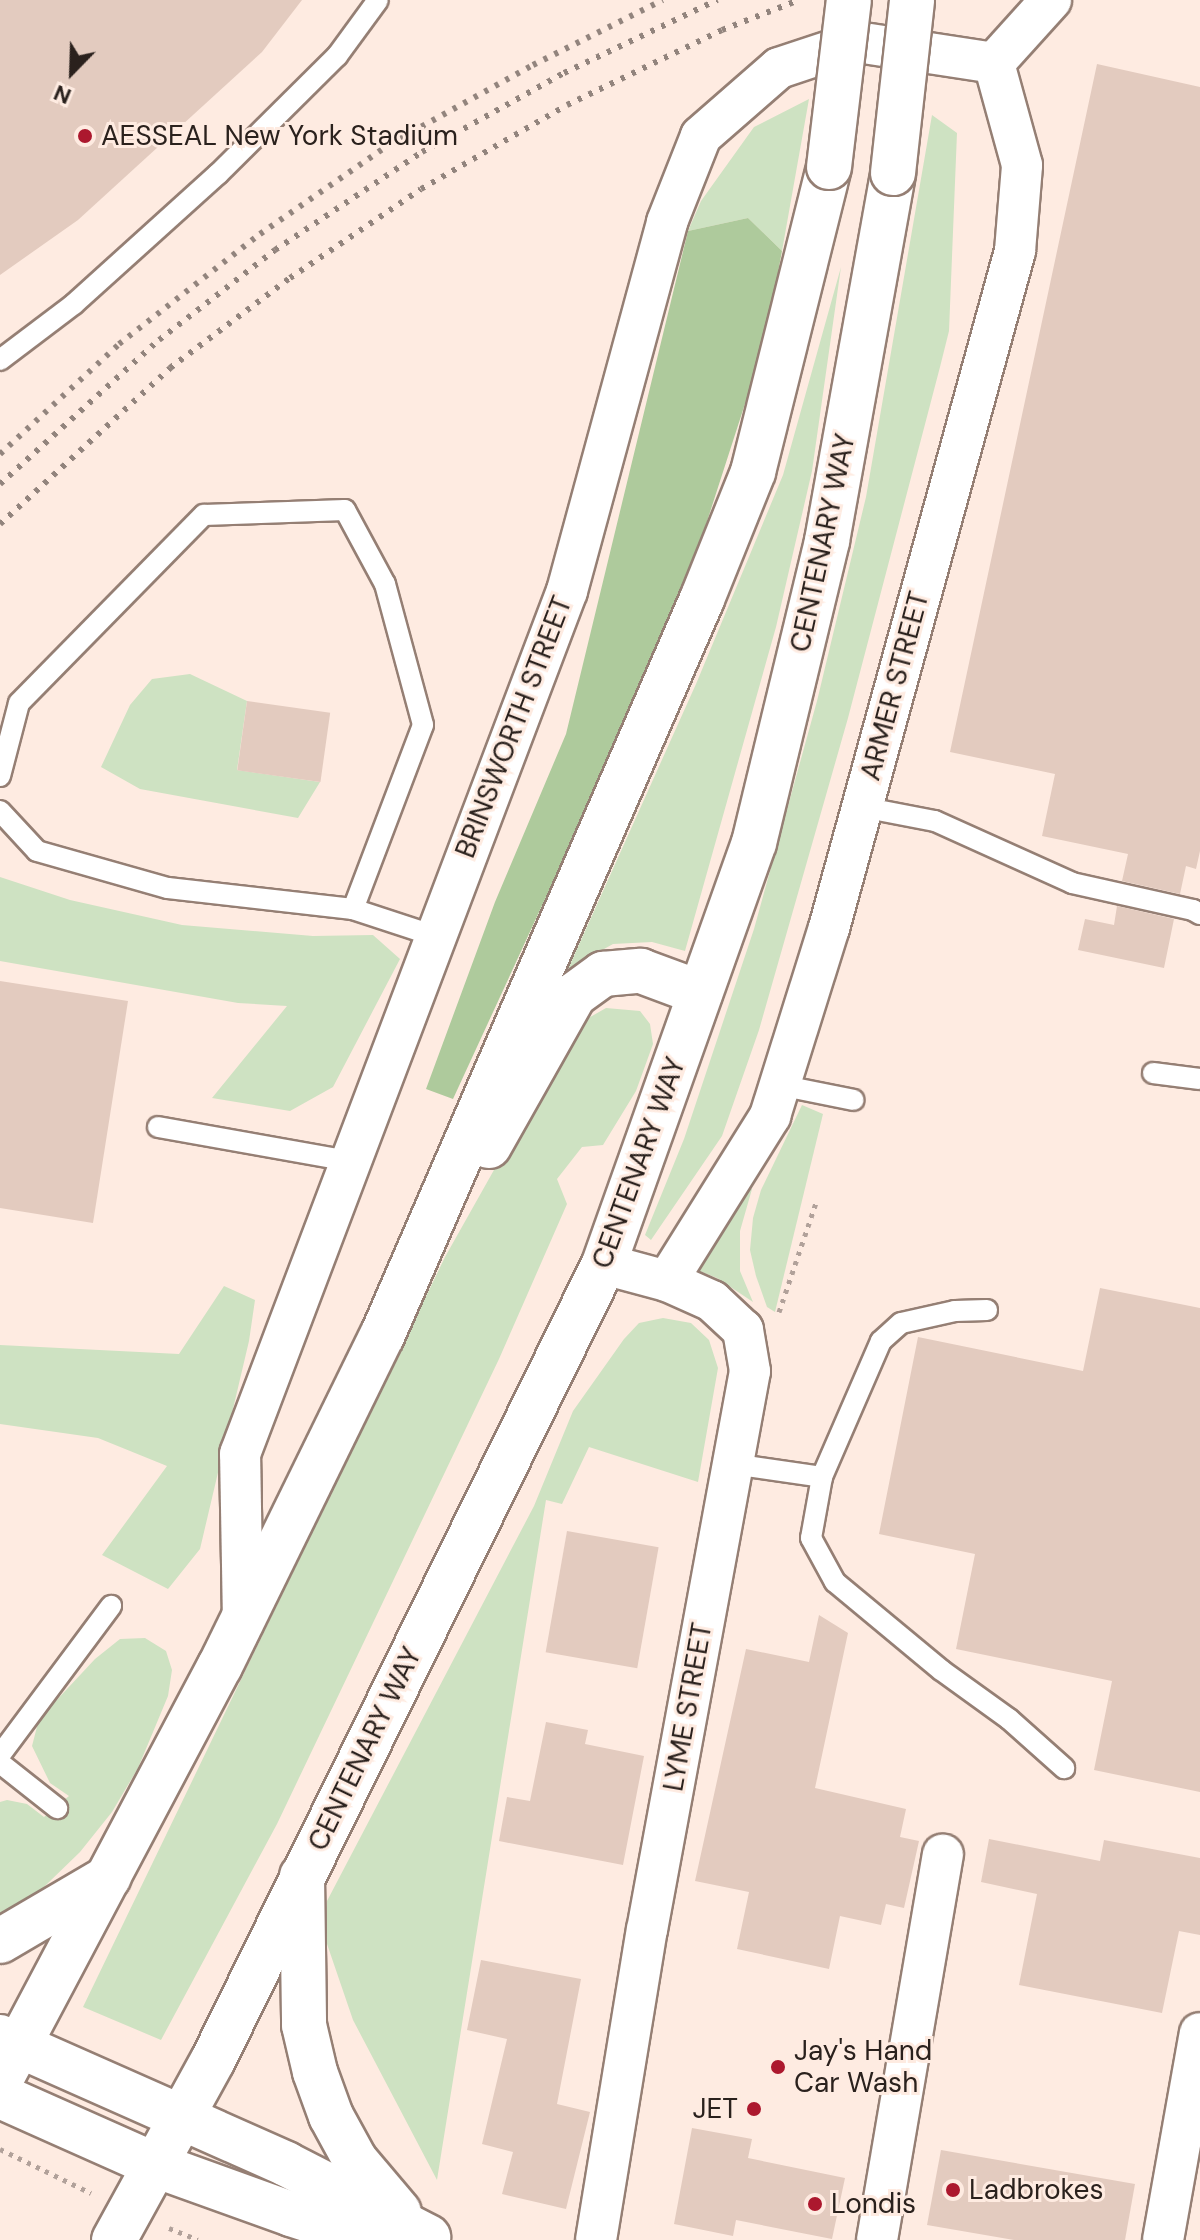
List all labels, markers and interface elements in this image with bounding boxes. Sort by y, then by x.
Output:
north arrow [32,32,112,112]
text: N [49,78,75,111]
place label: AESSEAL New York Stadium [101,119,458,153]
marker: AESSEAL New York Stadium [76,127,94,145]
street label: CENTENARY WAY [783,431,863,655]
street label: ARMER STREET [854,588,936,784]
street label: BRINSWORTH STREET [449,591,579,863]
street label: CENTENARY WAY [585,1053,693,1273]
street label: LYME STREET [657,1620,719,1794]
street label: CENTENARY WAY [301,1642,429,1856]
place label: Jay's Hand Car Wash [794,2034,932,2100]
marker: Jay's Hand Car Wash [769,2058,787,2076]
place label: JET [692,2092,738,2126]
marker: JET [745,2100,763,2118]
place label: Ladbrokes [969,2173,1104,2207]
marker: Ladbrokes [944,2181,962,2199]
place label: Londis [831,2187,916,2221]
marker: Londis [806,2195,824,2213]

